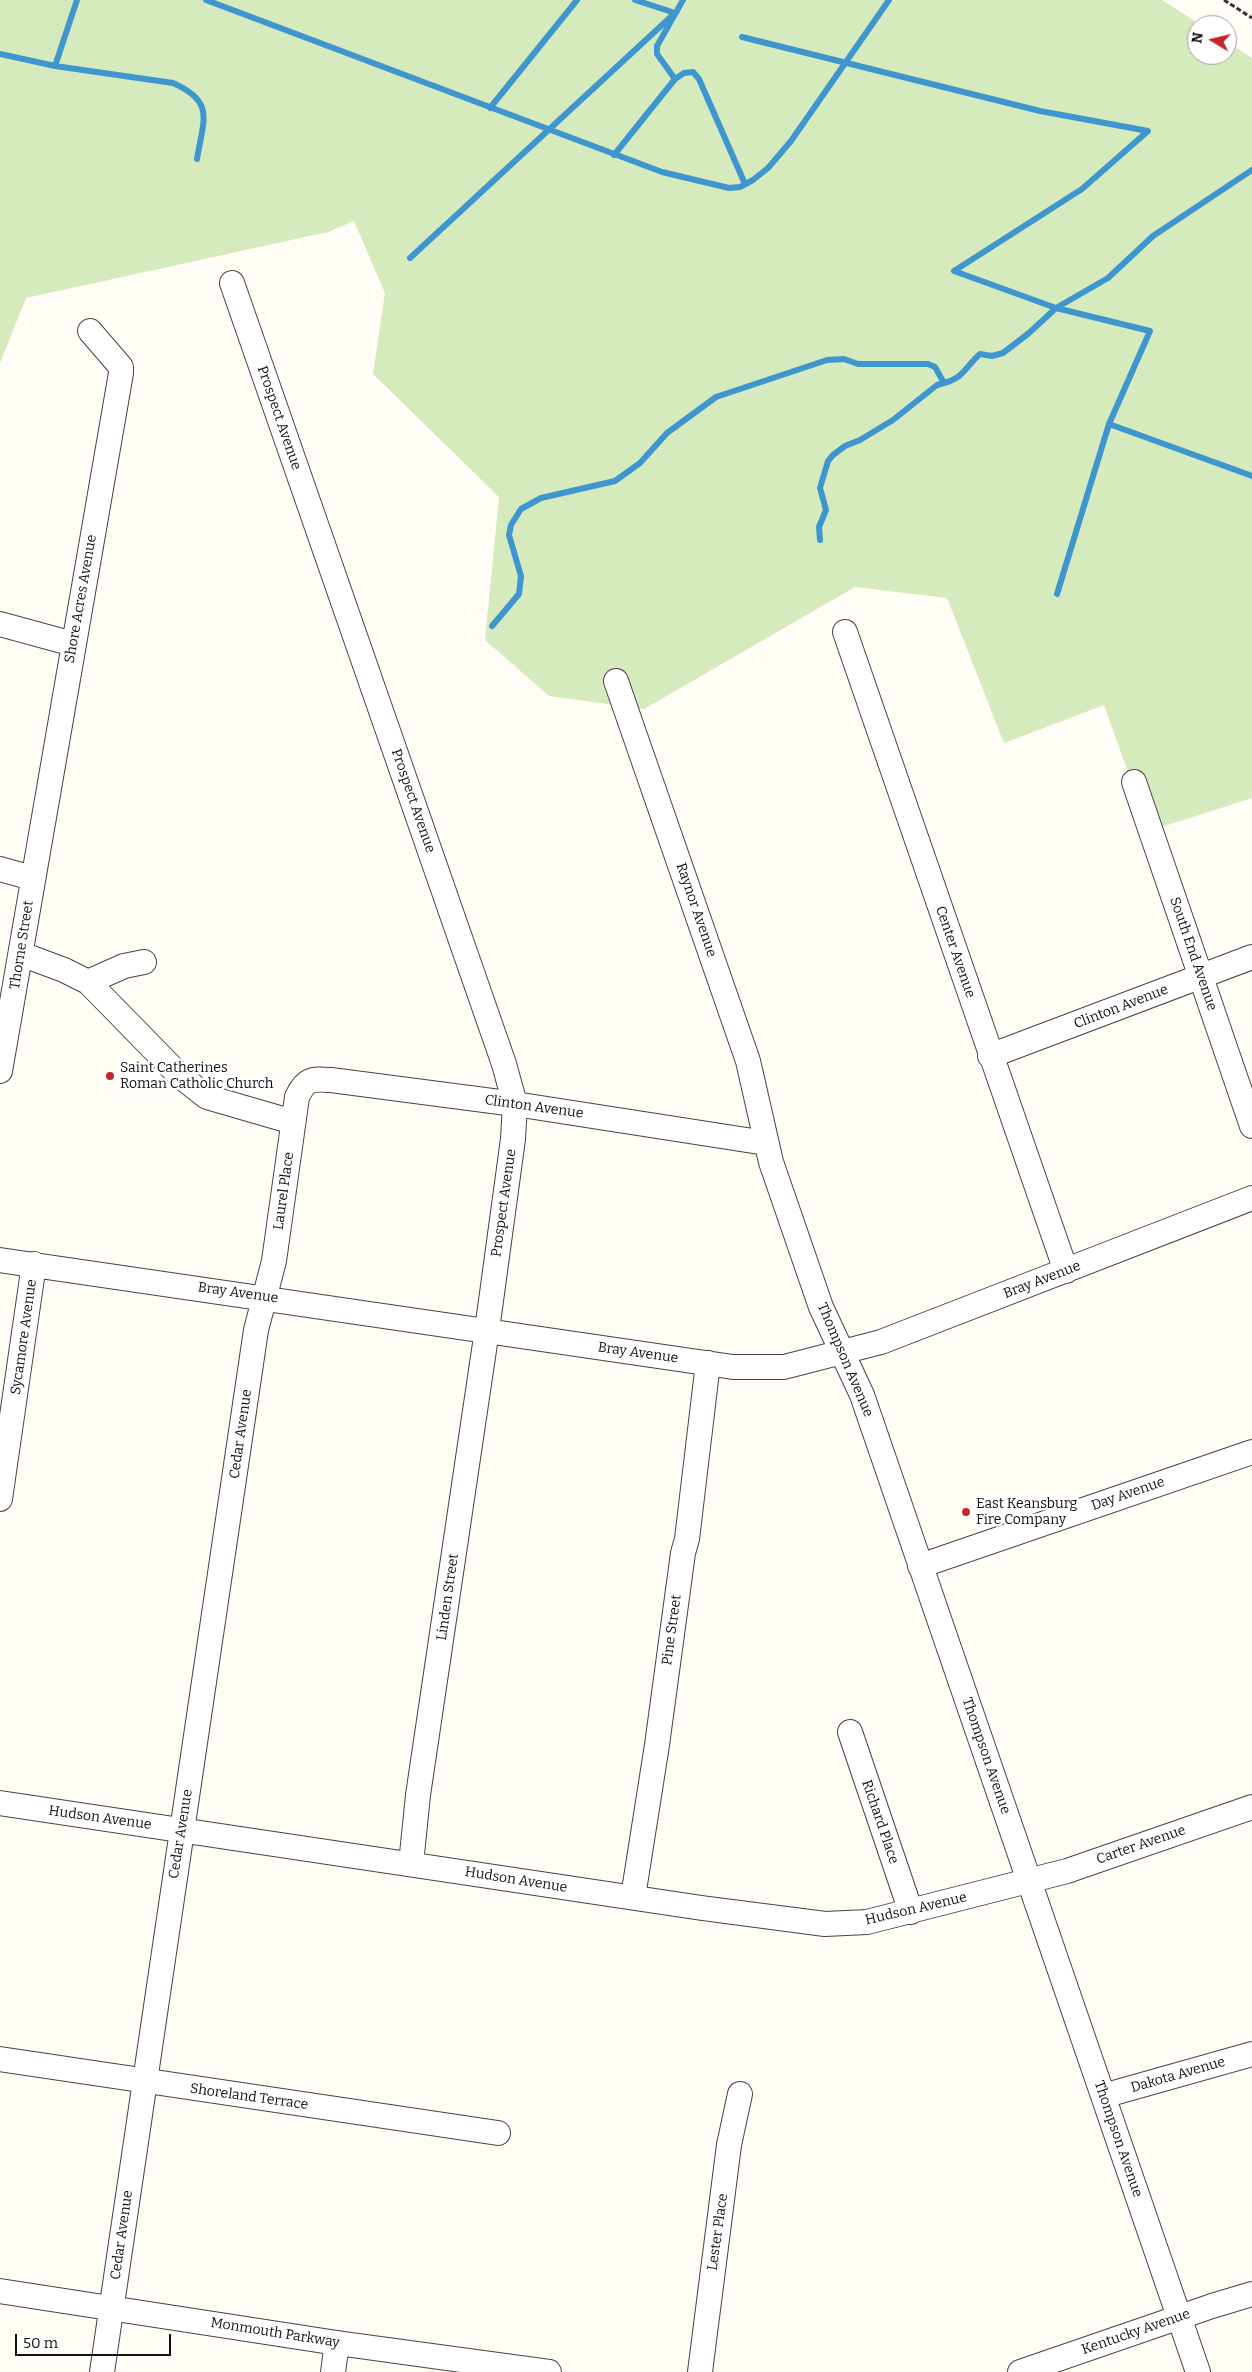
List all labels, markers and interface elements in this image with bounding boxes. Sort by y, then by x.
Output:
north arrow [1187,15,1237,65]
text: N [1188,31,1207,44]
street label: Prospect Avenue [253,364,305,472]
street label: Shore Acres Avenue [61,533,101,665]
street label: Prospect Avenue [387,747,439,855]
street label: Raynor Avenue [672,861,720,959]
street label: South End Avenue [1166,895,1220,1013]
street label: Thorne Street [7,899,37,991]
street label: Center Avenue [931,904,979,1000]
street label: Clinton Avenue [1072,981,1170,1033]
place label: Saint Catherines Roman Catholic Church [120,1060,273,1092]
marker: Saint Catherines Roman Catholic Church [104,1070,116,1082]
street label: Clinton Avenue [484,1092,584,1122]
street label: Prospect Avenue [488,1148,520,1258]
street label: Laurel Place [270,1151,298,1231]
street label: Bray Avenue [1001,1258,1083,1302]
street label: Sycamore Avenue [8,1278,40,1396]
street label: Bray Avenue [197,1279,279,1307]
street label: Thompson Avenue [813,1301,877,1419]
street label: Bray Avenue [597,1339,679,1367]
street label: Cedar Avenue [226,1388,256,1480]
street label: Day Avenue [1089,1474,1167,1514]
place label: East Keansburg Fire Company [976,1496,1077,1528]
marker: East Keansburg Fire Company [960,1506,972,1518]
street label: Linden Street [434,1552,462,1642]
street label: Pine Street [659,1594,685,1666]
street label: Thompson Avenue [958,1696,1014,1816]
street label: Richard Place [858,1778,902,1866]
street label: Cedar Avenue [166,1788,196,1880]
street label: Hudson Avenue [47,1802,153,1834]
street label: Carter Avenue [1094,1822,1188,1868]
street label: Hudson Avenue [463,1864,569,1896]
street label: Hudson Avenue [864,1889,968,1929]
street label: Dakota Avenue [1129,2053,1227,2097]
street label: Thompson Avenue [1090,2079,1146,2199]
street label: Shoreland Terrace [189,2080,309,2114]
street label: Cedar Avenue [107,2189,137,2281]
street label: Lester Place [704,2192,732,2272]
street label: Kentucky Avenue [1079,2306,1193,2358]
street label: Monmouth Parkway [209,2314,341,2352]
scale bar [18,2324,174,2356]
text: 50 m [23,2334,58,2352]

